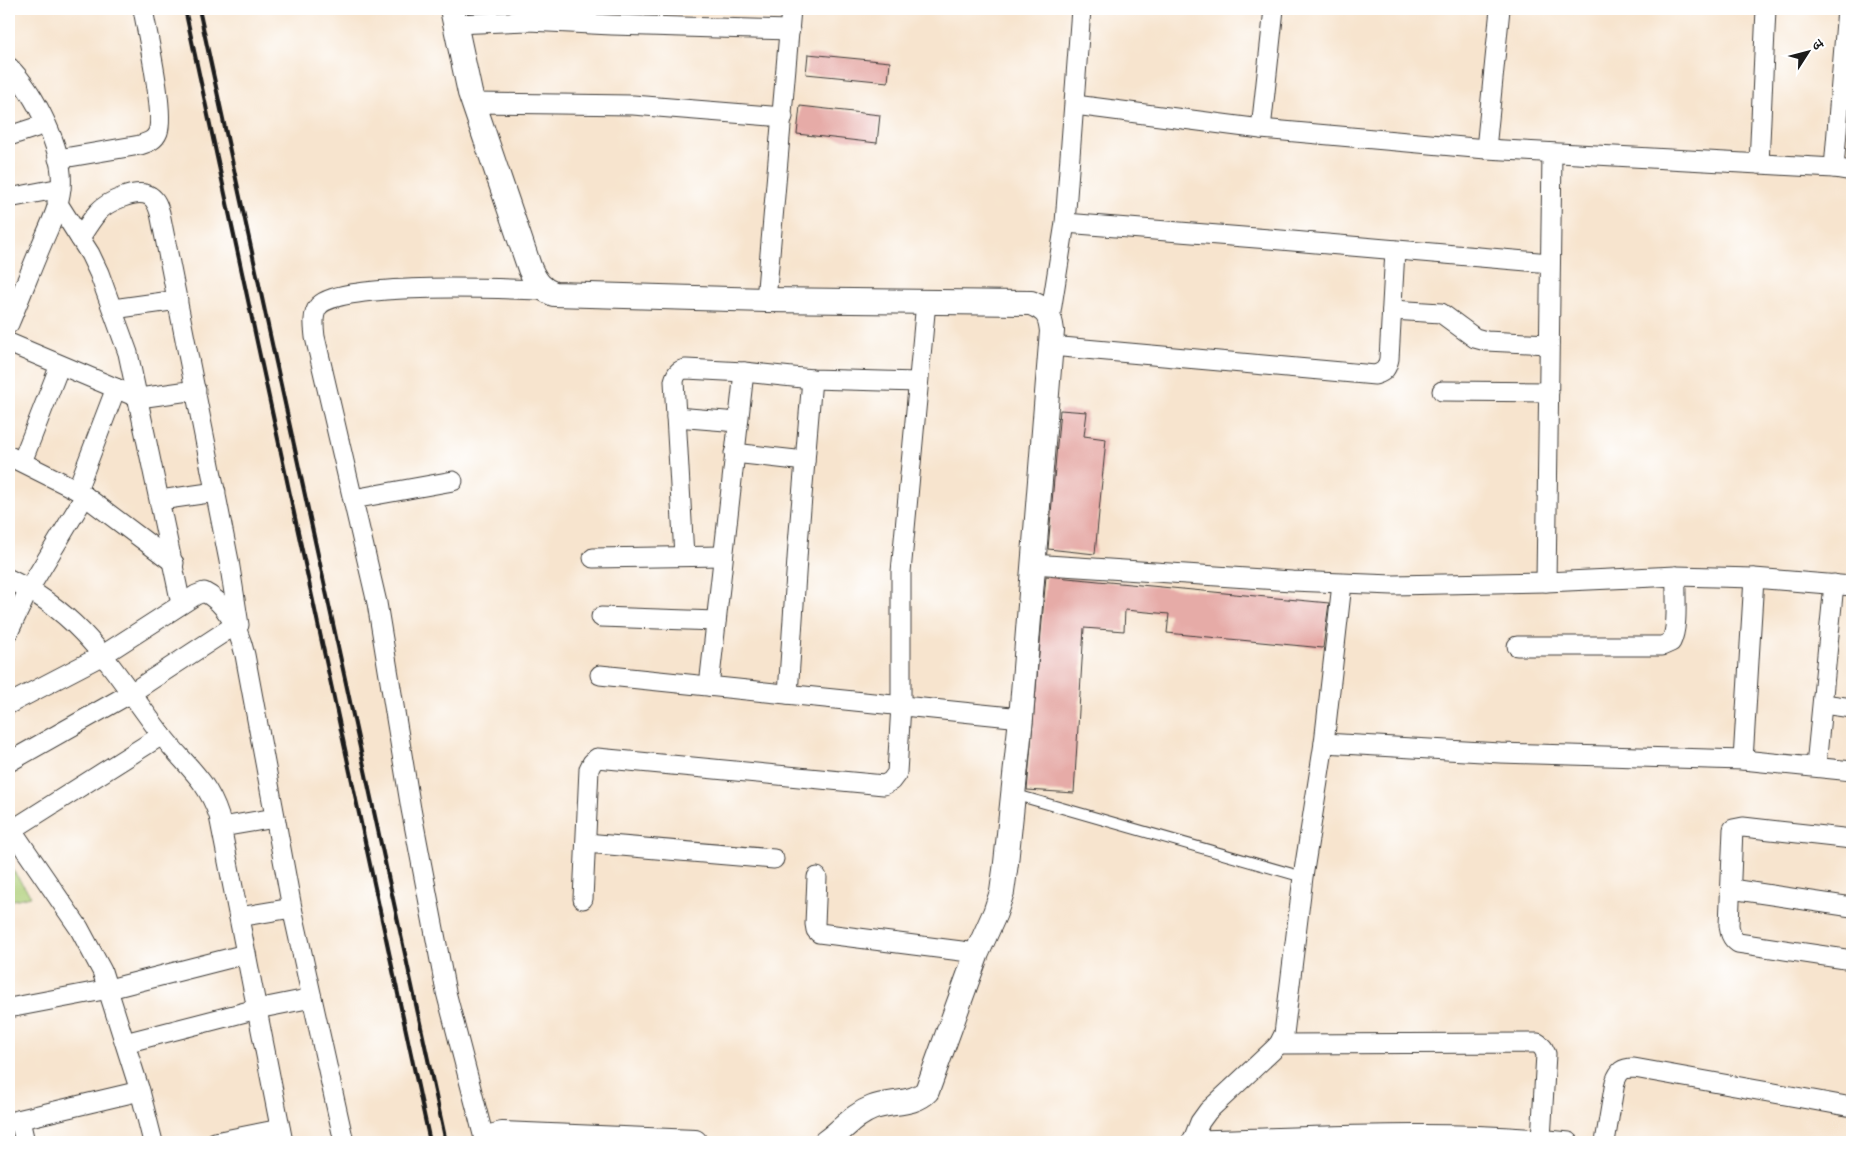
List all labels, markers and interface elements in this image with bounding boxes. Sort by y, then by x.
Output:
north arrow [1784,28,1834,78]
text: उ [1806,36,1828,55]

